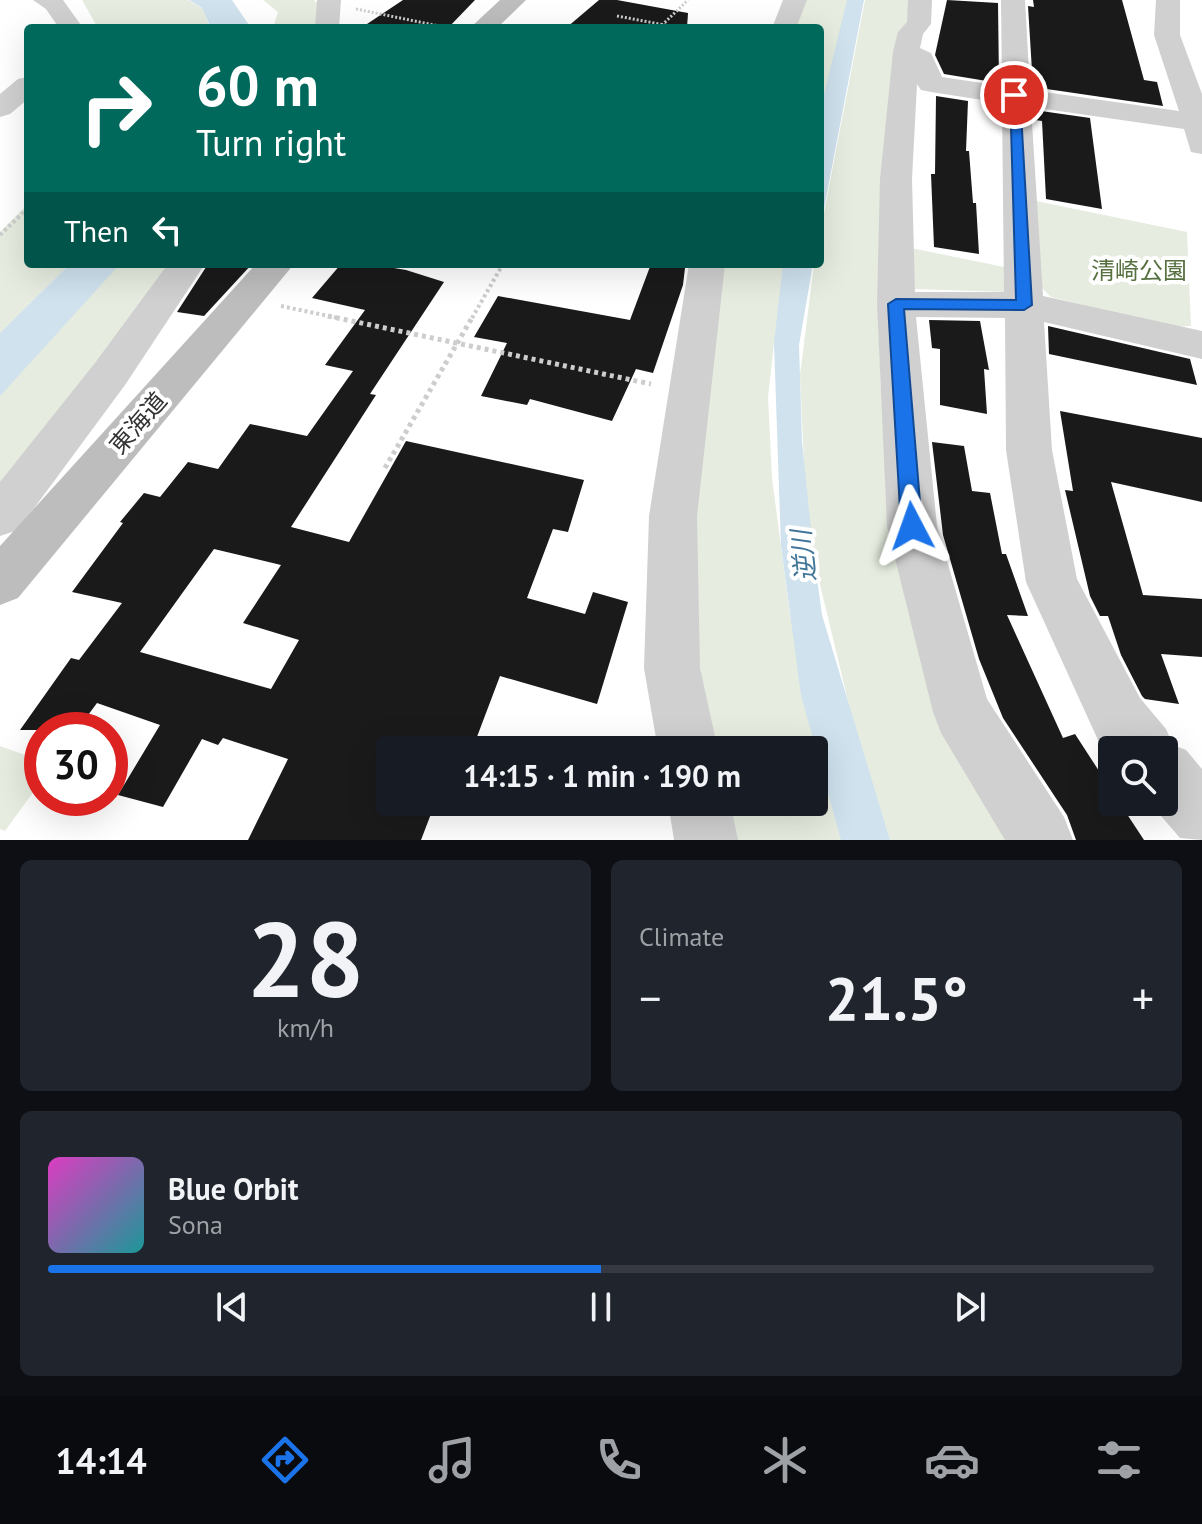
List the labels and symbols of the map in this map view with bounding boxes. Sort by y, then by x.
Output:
pin [980,61,1048,129]
park label: 清崎公園 [1091,255,1187,286]
street label: 東海道 [103,386,173,460]
position arrow [870,484,954,568]
water label: 逆川 [784,525,822,584]
speed limit sign: 30 [24,712,128,816]

